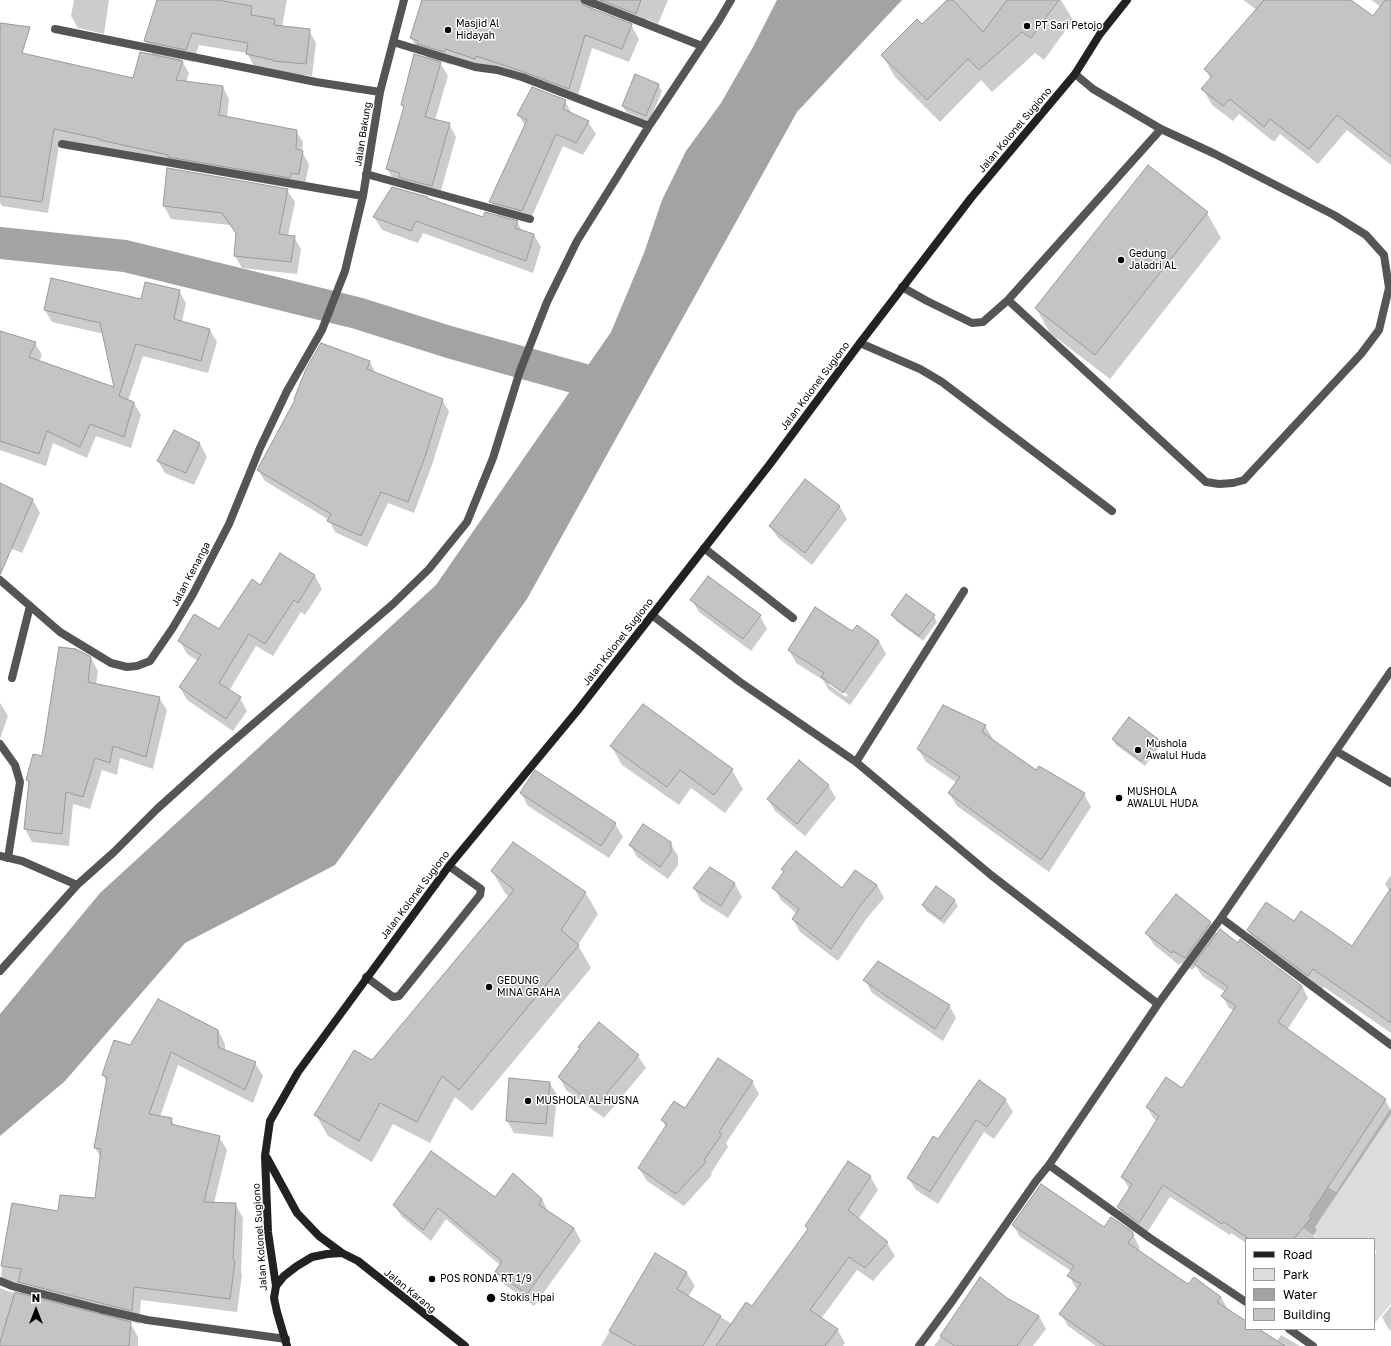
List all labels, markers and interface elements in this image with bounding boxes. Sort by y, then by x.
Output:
place label: Masjid Al Hidayah [456,18,499,42]
place label: PT Sari Petojo [1035,20,1102,32]
marker: PT Sari Petojo [1022,21,1032,31]
marker: Masjid Al Hidayah [443,25,453,35]
street label: Jalan Kolonel Sugiono [976,85,1054,175]
street label: Jalan Bakung [352,101,374,167]
place label: Gedung Jaladri AL [1129,248,1177,272]
marker: Gedung Jaladri AL [1116,255,1126,265]
street label: Jalan Kolonel Sugiono [778,339,852,433]
street label: Jalan Kenanga [169,540,213,608]
street label: Jalan Kolonel Sugiono [580,596,656,688]
place label: Mushola Awalul Huda [1146,738,1206,762]
marker: Mushola Awalul Huda [1133,745,1143,755]
place label: MUSHOLA AWALUL HUDA [1127,786,1198,810]
marker: MUSHOLA AWALUL HUDA [1114,793,1124,803]
street label: Jalan Kolonel Sugiono [378,848,452,942]
place label: GEDUNG MINA GRAHA [497,975,560,998]
marker: GEDUNG MINA GRAHA [484,982,494,992]
place label: MUSHOLA AL HUSNA [536,1095,639,1107]
marker: MUSHOLA AL HUSNA [523,1096,533,1106]
street label: Jalan Kolonel Sugiono [250,1183,270,1291]
legend [1245,1238,1375,1330]
text: Road [1283,1247,1312,1262]
street label: Jalan Karang [382,1267,438,1315]
text: Park [1283,1267,1309,1282]
place label: POS RONDA RT 1/9 [440,1273,532,1285]
marker: POS RONDA RT 1/9 [427,1274,437,1284]
text: Water [1283,1287,1317,1302]
north arrow [16,1290,56,1330]
text: N [32,1291,40,1304]
marker: Stokis Hpai [485,1292,497,1304]
place label: Stokis Hpai [500,1292,554,1304]
text: Building [1283,1307,1331,1322]

